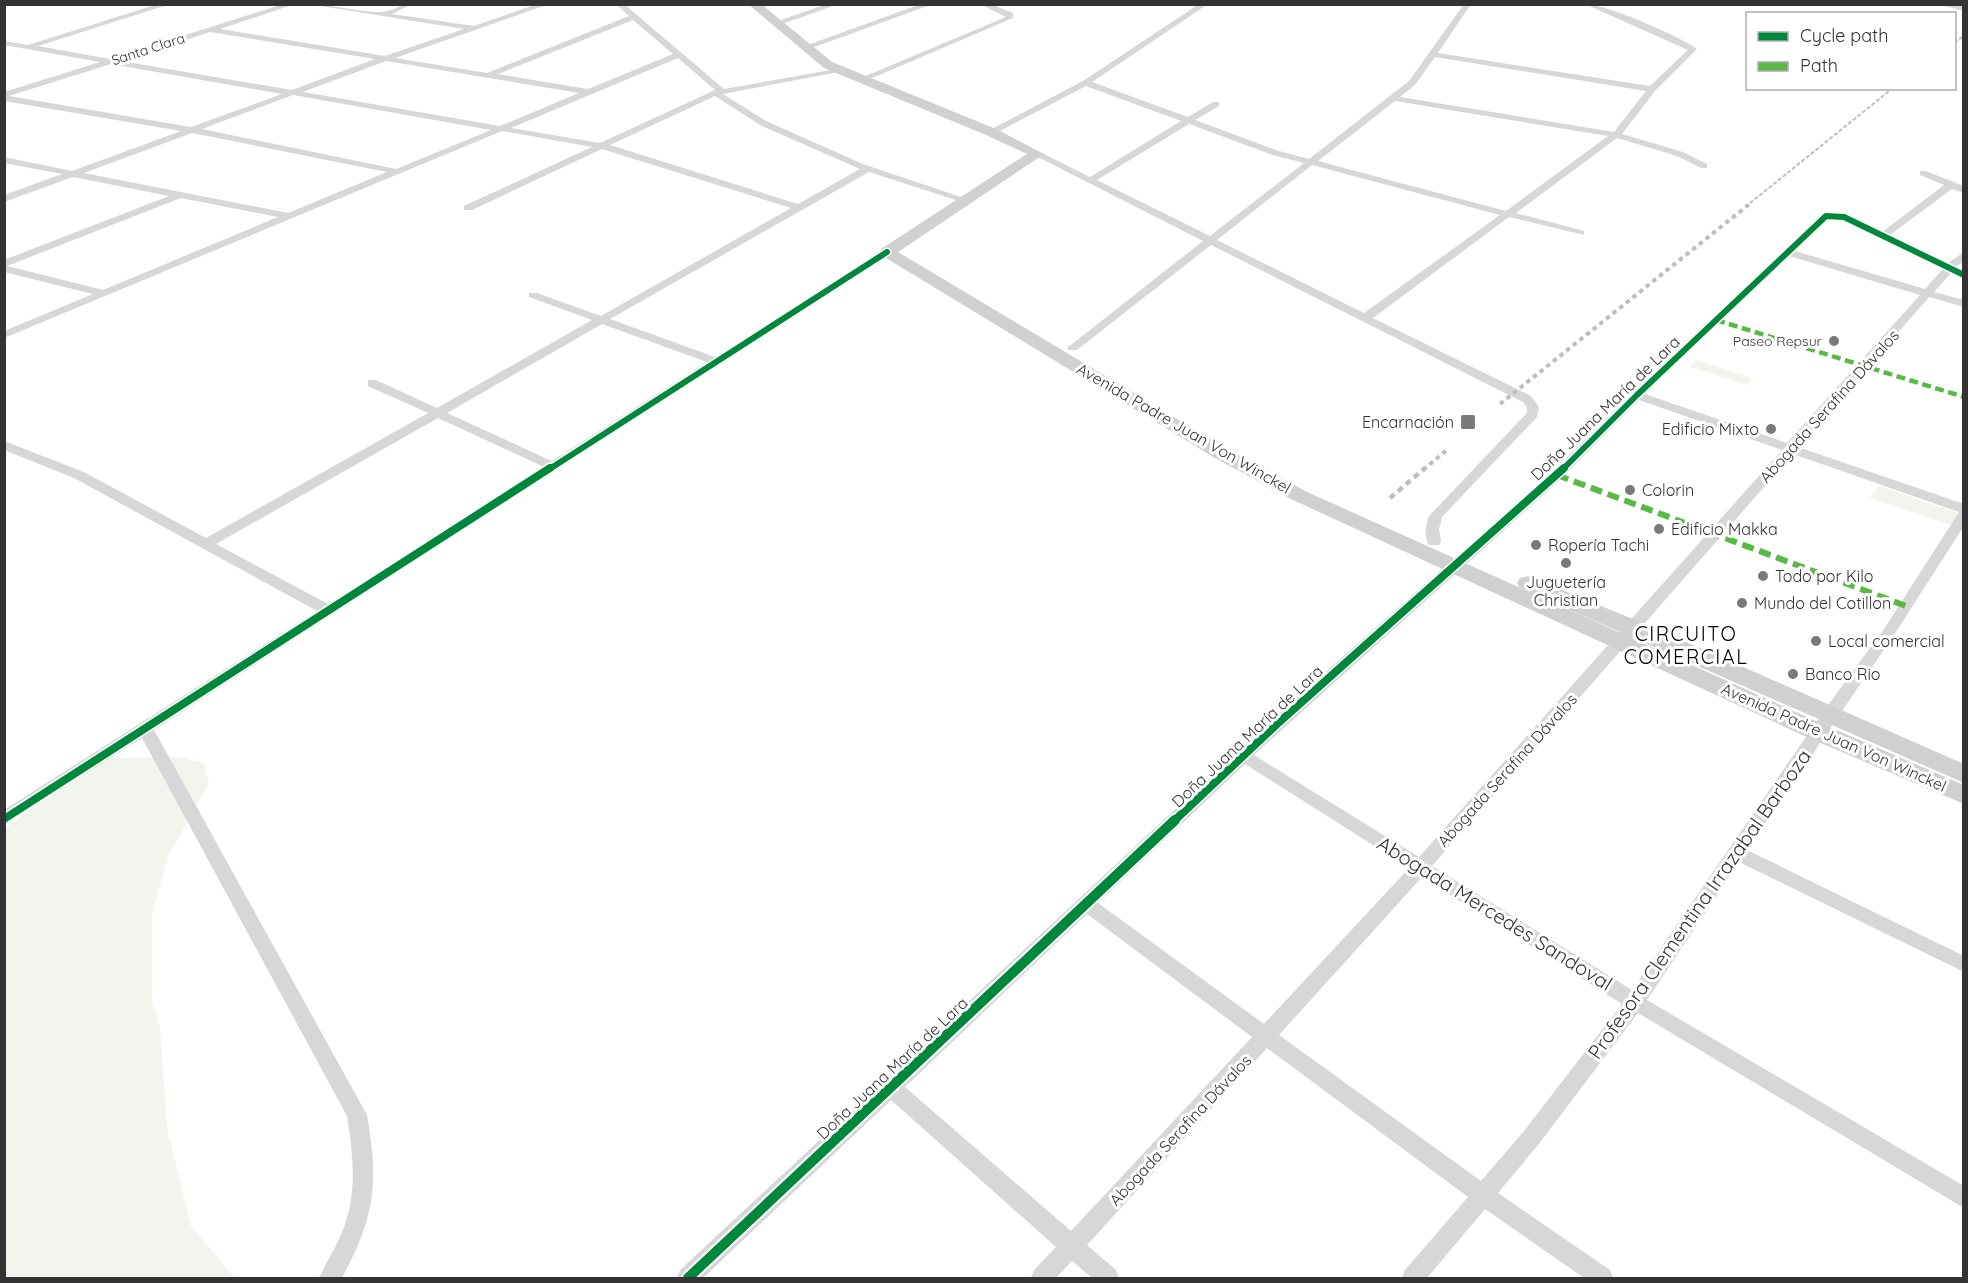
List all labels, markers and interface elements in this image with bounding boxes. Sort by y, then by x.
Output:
legend [1746,12,1956,90]
text: Cycle path [1800,24,1888,47]
street label: Santa Clara [109,29,187,69]
text: Path [1800,54,1838,77]
street label: Abogada Serafina Dávalos [1755,325,1903,487]
street label: Doña Juana María de Lara [1526,332,1684,484]
place label: Paseo Repsur [1733,332,1823,350]
marker: Paseo Repsur [1827,334,1841,348]
street label: Avenida Padre Juan Von Winckel [1073,358,1295,498]
place label: Encarnación [1362,412,1454,432]
marker: Encarnación [1459,413,1477,431]
place label: Edificio Mixto [1662,419,1759,439]
marker: Edificio Mixto [1764,422,1778,436]
place label: Colorin [1642,480,1694,500]
marker: Colorin [1623,483,1637,497]
place label: Edificio Makka [1671,519,1778,539]
marker: Edificio Makka [1652,522,1666,536]
place label: Ropería Tachi [1548,535,1649,555]
marker: Ropería Tachi [1529,538,1543,552]
marker: Juguetería Christian [1559,556,1573,570]
place label: Todo por Kilo [1775,566,1873,586]
marker: Todo por Kilo [1756,569,1770,583]
place label: Juguetería Christian [1526,572,1606,610]
place label: Mundo del Cotillon [1754,593,1891,613]
marker: Mundo del Cotillon [1735,596,1749,610]
district label: CIRCUITO COMERCIAL [1624,621,1748,669]
place label: Local comercial [1828,631,1945,651]
marker: Local comercial [1809,634,1823,648]
street label: Doña Juana María de Lara [1167,661,1327,811]
place label: Banco Rio [1805,664,1881,684]
marker: Banco Rio [1786,667,1800,681]
street label: Avenida Padre Juan Von Winckel [1718,678,1950,796]
street label: Abogada Serafina Dávalos [1433,689,1581,851]
street label: Profesora Clementina Irrazabal Barboza [1582,744,1816,1064]
street label: Abogada Mercedes Sandoval [1373,830,1617,996]
street label: Doña Juana María de Lara [812,993,972,1143]
street label: Abogada Serafina Dávalos [1105,1050,1255,1210]

